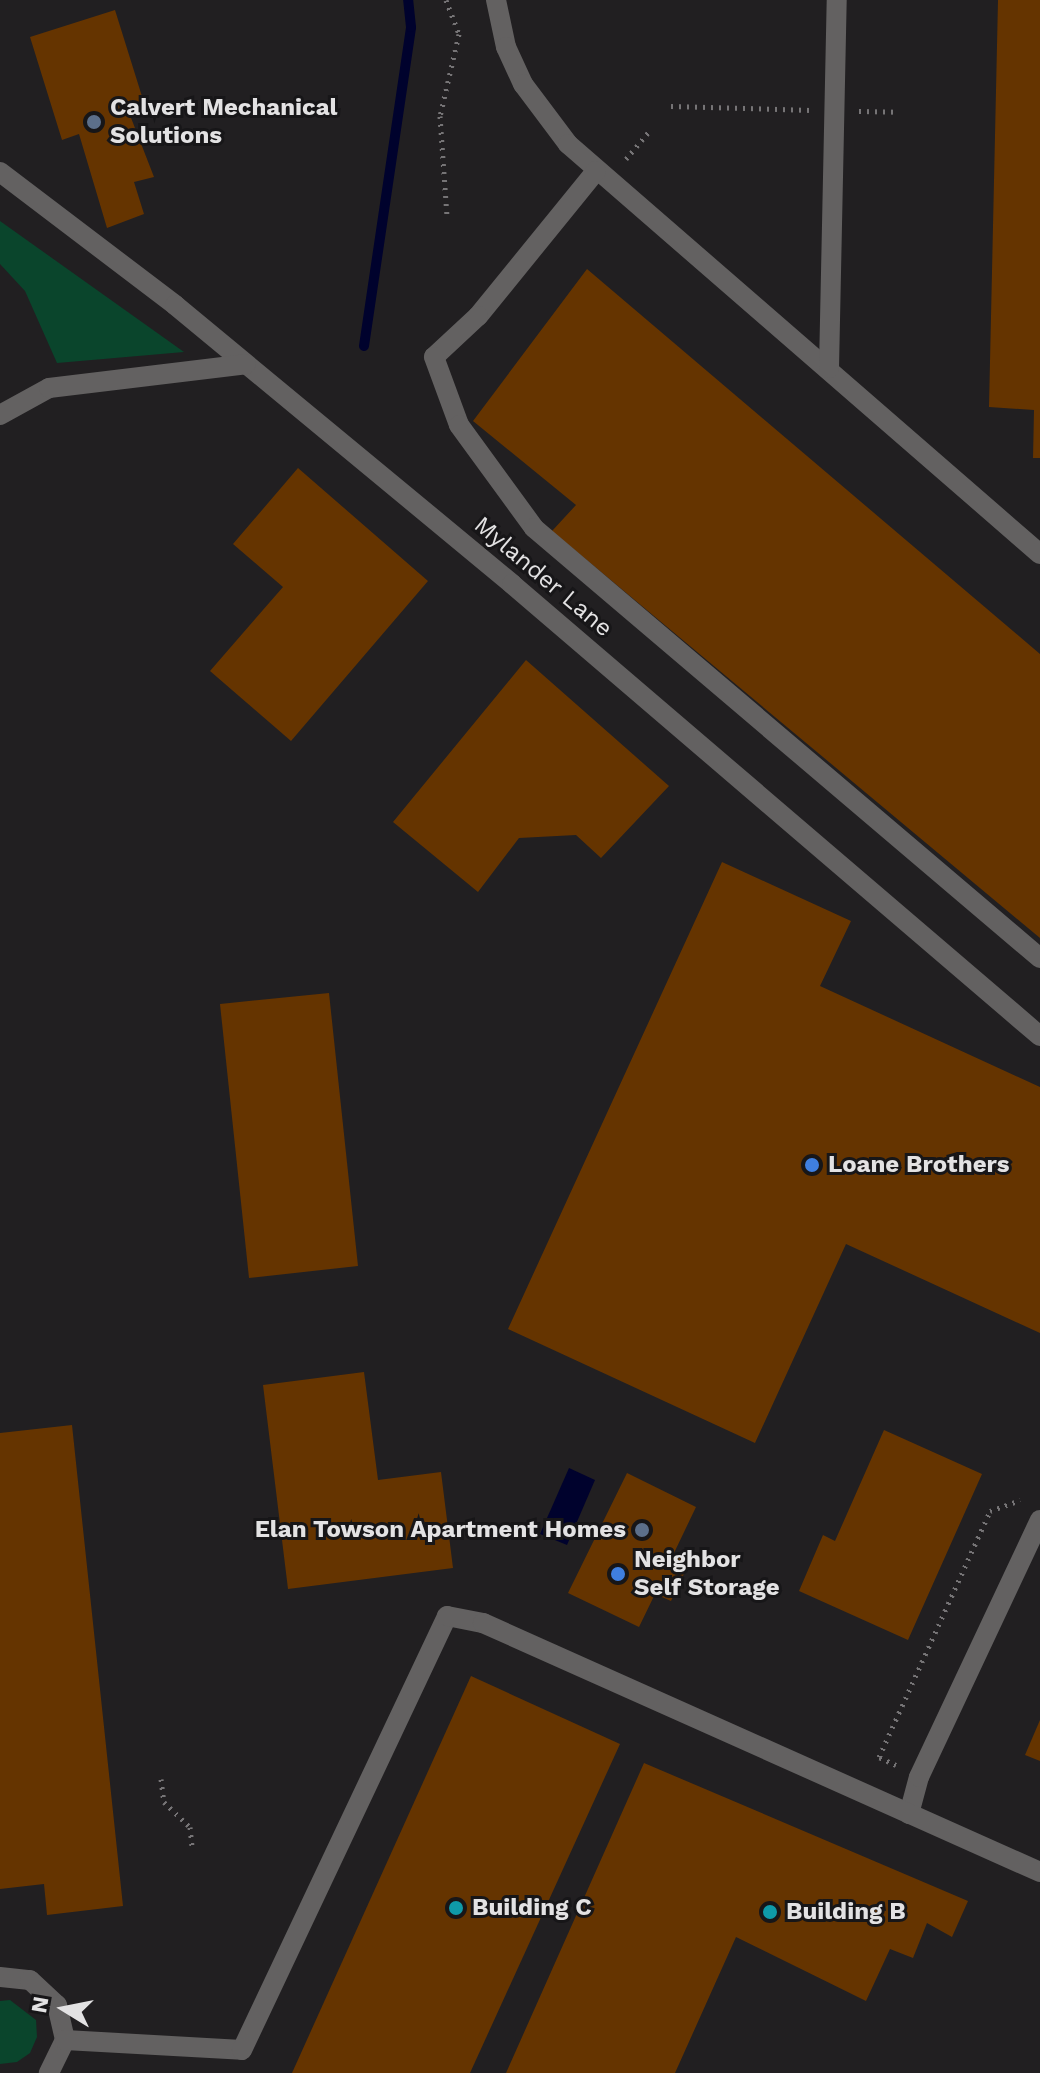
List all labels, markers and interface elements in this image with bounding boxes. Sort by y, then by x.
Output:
place label: Calvert Mechanical Solutions [110,94,337,150]
marker: Calvert Mechanical Solutions [85,113,103,131]
street label: Mylander Lane [468,511,618,643]
place label: Loane Brothers [828,1151,1009,1179]
marker: Loane Brothers [803,1156,821,1174]
place label: Elan Towson Apartment Homes [254,1516,626,1544]
marker: Elan Towson Apartment Homes [633,1521,651,1539]
place label: Neighbor Self Storage [634,1546,780,1602]
marker: Neighbor Self Storage [609,1565,627,1583]
place label: Building C [472,1894,592,1922]
place label: Building B [786,1898,906,1926]
marker: Building C [447,1899,465,1917]
marker: Building B [761,1903,779,1921]
north arrow [24,1969,104,2049]
text: N [26,1995,54,2015]

